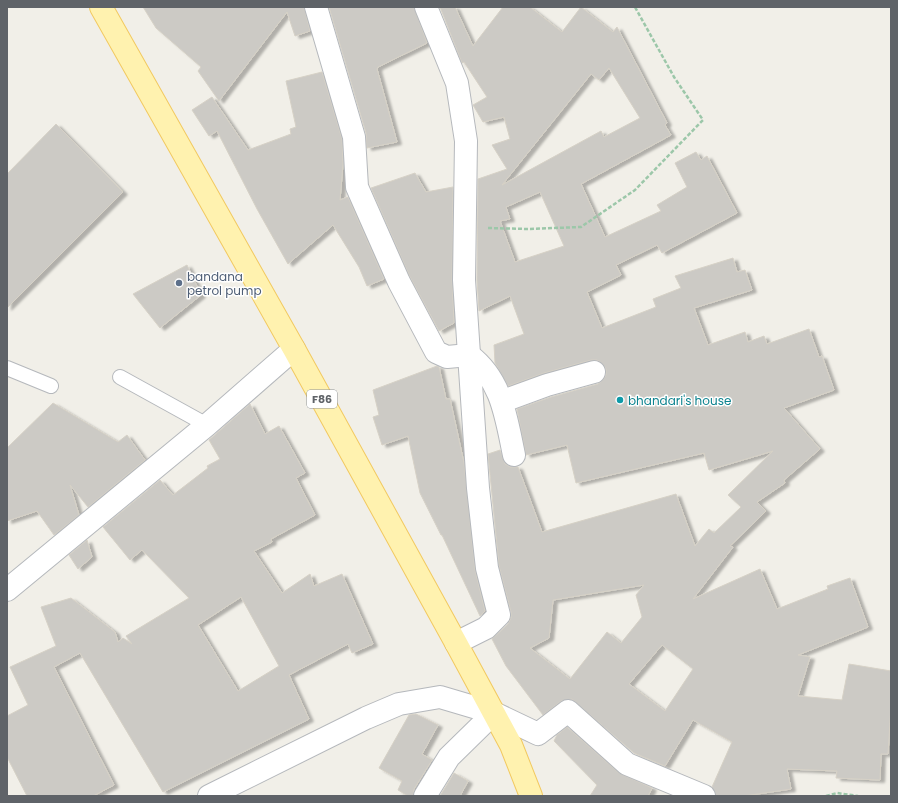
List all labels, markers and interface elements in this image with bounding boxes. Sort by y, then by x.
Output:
place label: bandana petrol pump [187,268,262,299]
marker: bandana petrol pump [174,278,184,288]
road number: F86 [307,390,337,408]
place label: bhandari's house [628,392,731,409]
marker: bhandari's house [615,395,625,405]

